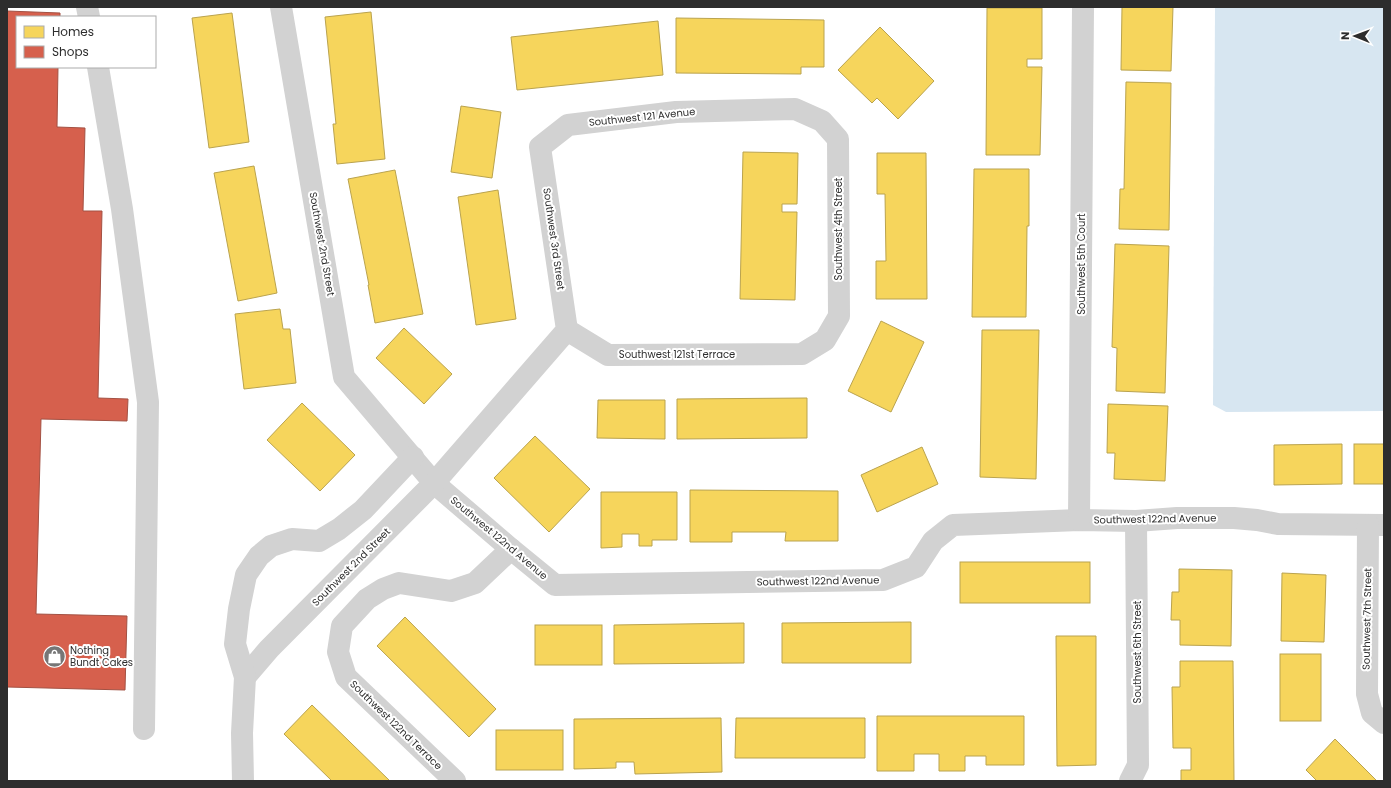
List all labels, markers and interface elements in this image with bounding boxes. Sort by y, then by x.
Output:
legend [16,16,156,68]
north arrow [1335,16,1375,56]
text: Homes [52,23,94,40]
text: N [1337,32,1353,40]
text: Shops [52,43,89,60]
street label: Southwest 121 Avenue [588,104,696,130]
street label: Southwest 4th Street [831,177,846,280]
street label: Southwest 3rd Street [539,187,569,291]
street label: Southwest 2nd Street [305,191,339,298]
street label: Southwest 5th Court [1074,213,1089,315]
street label: Southwest 121st Terrace [619,347,735,362]
street label: Southwest 122nd Avenue [447,493,551,583]
street label: Southwest 122nd Avenue [1094,510,1216,528]
street label: Southwest 2nd Street [308,524,394,610]
street label: Southwest 7th Street [1359,567,1375,670]
street label: Southwest 122nd Avenue [757,572,879,590]
street label: Southwest 6th Street [1130,600,1145,703]
shop icon: Nothing Bundt Cakes [41,643,67,669]
place label: Nothing Bundt Cakes [70,643,133,670]
street label: Southwest 122nd Terrace [346,677,446,773]

